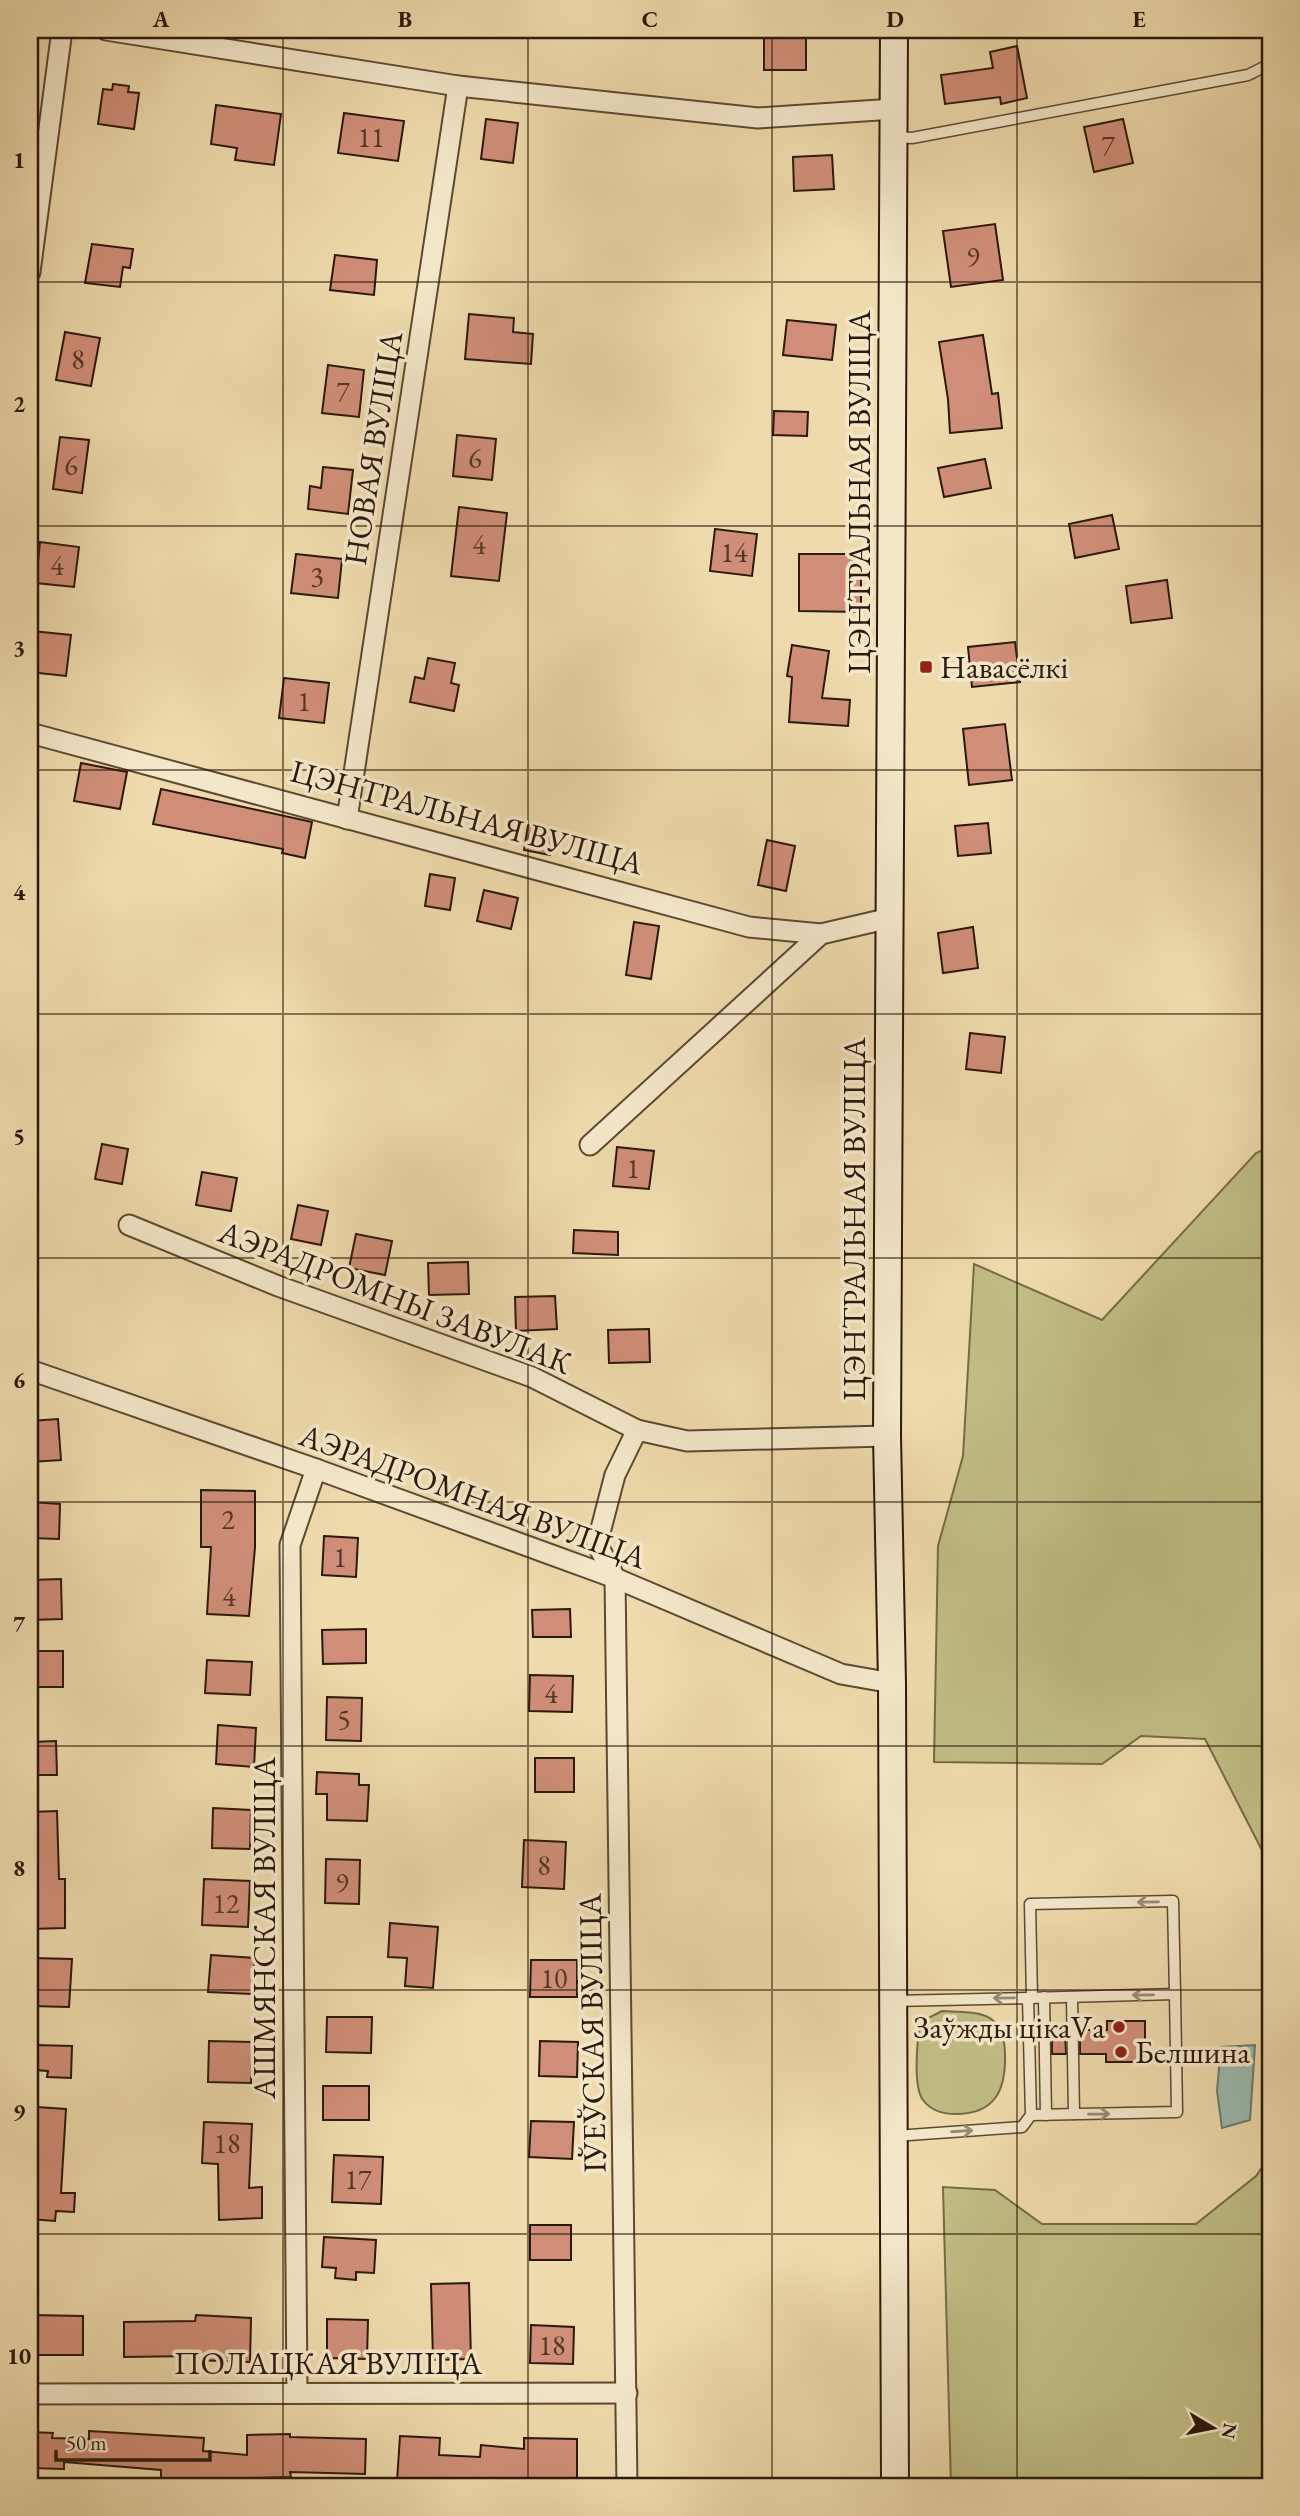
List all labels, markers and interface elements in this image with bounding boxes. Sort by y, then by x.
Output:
text: A [152,4,170,34]
text: B [398,4,412,34]
text: C [642,4,658,34]
text: D [886,4,904,34]
text: E [1132,4,1146,34]
house number: 11 [358,119,384,155]
house number: 7 [1101,127,1115,163]
text: 1 [13,145,25,175]
house number: 9 [966,238,980,274]
street label: ЦЭНТРАЛЬНАЯ ВУЛІЦА [838,309,880,674]
street label: НОВАЯ ВУЛІЦА [334,327,412,568]
house number: 8 [71,341,85,377]
house number: 7 [336,373,350,409]
text: 2 [13,389,25,419]
house number: 6 [468,440,482,476]
house number: 6 [64,447,78,483]
house number: 4 [472,526,486,562]
house number: 14 [721,534,748,570]
house number: 4 [50,547,64,583]
house number: 3 [310,558,324,594]
text: 3 [13,633,25,663]
place label: Навасёлкі [940,646,1069,688]
marker: Навасёлкі [918,659,934,675]
house number: 1 [297,683,311,719]
street label: ЦЭНТРАЛЬНАЯ ВУЛІЦА [286,750,649,885]
text: 4 [13,877,26,907]
street label: ЦЭНТРАЛЬНАЯ ВУЛІЦА [833,1036,875,1401]
text: 5 [13,1121,25,1151]
house number: 1 [626,1150,640,1186]
street label: АЭРАДРОМНЫ ЗАВУЛАК [212,1210,578,1384]
text: 6 [13,1365,25,1395]
street label: АЭРАДРОМНАЯ ВУЛІЦА [293,1413,653,1579]
house number: 2 [221,1501,235,1537]
house number: 1 [333,1539,347,1575]
house number: 4 [222,1578,236,1614]
text: 7 [13,1609,26,1639]
house number: 4 [544,1675,558,1711]
house number: 5 [337,1701,351,1737]
street label: АШМЯНСКАЯ ВУЛІЦА [243,1756,285,2100]
house number: 8 [537,1847,551,1883]
text: 8 [13,1853,25,1883]
house number: 9 [335,1864,349,1900]
house number: 12 [213,1885,240,1921]
street label: ІЎЕЎСКАЯ ВУЛІЦА [569,1892,615,2173]
one-way arrow [1137,1895,1160,1908]
house number: 10 [541,1960,567,1996]
one-way arrow [1132,1988,1155,2002]
one-way arrow [993,1991,1016,2005]
place label: Заўжды цікаVа [913,2006,1105,2048]
marker: Заўжды цікаVа [1111,2019,1127,2035]
place label: Белшина [1135,2031,1250,2073]
marker: Белшина [1113,2044,1129,2060]
text: 9 [13,2097,25,2127]
one-way arrow [1087,2107,1110,2121]
one-way arrow [950,2124,973,2137]
house number: 18 [214,2125,240,2161]
house number: 17 [345,2161,372,2197]
house number: 18 [539,2327,565,2363]
text: 10 [7,2341,31,2371]
street label: ПОЛАЦКАЯ ВУЛІЦА [174,2342,483,2384]
north arrow [1178,2394,1248,2464]
scale bar [56,2418,210,2462]
text: N [1215,2421,1243,2441]
text: 50 m [66,2429,107,2456]

